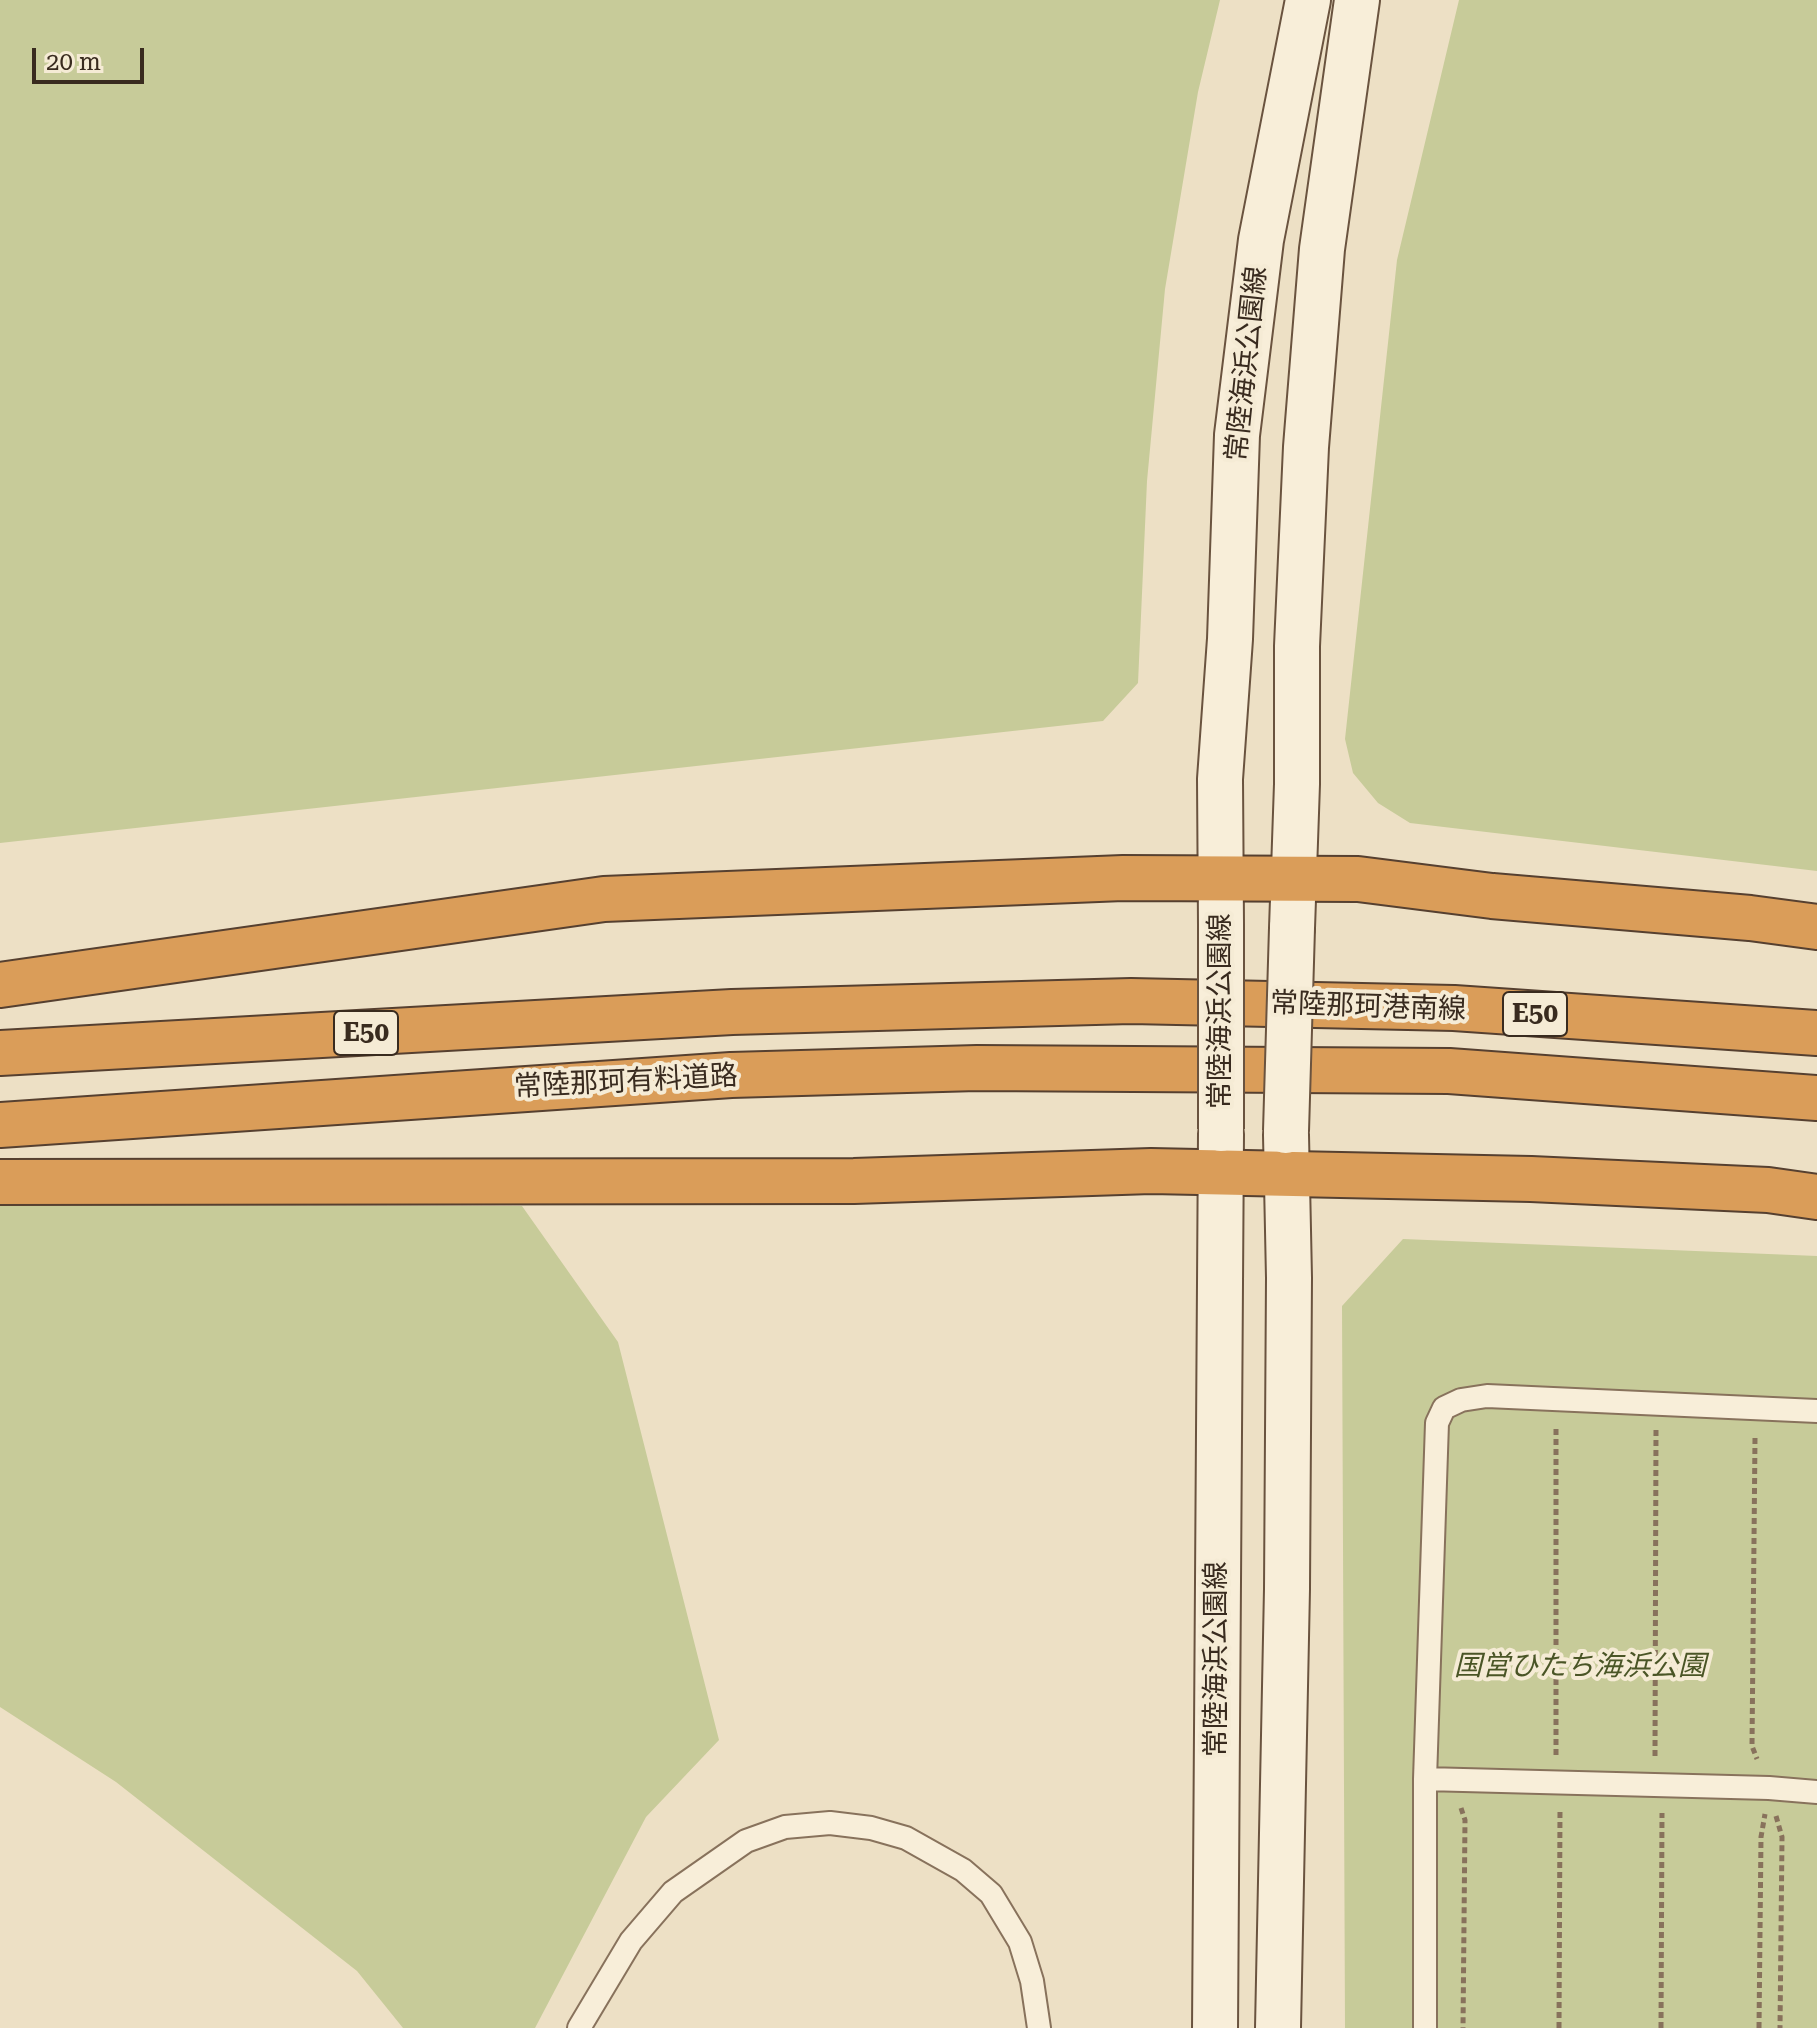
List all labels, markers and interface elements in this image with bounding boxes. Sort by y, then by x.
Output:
scale bar [36,32,148,82]
text: 20 m [46,48,101,76]
street label: 常陸海浜公園線 [1220,265,1274,463]
street label: 常陸海浜公園線 [1204,913,1238,1109]
street label: 常陸那珂港南線 [1269,987,1467,1027]
road number: E50 [1503,992,1567,1036]
road number: E50 [334,1011,398,1055]
street label: 常陸那珂有料道路 [513,1059,739,1105]
street label: 常陸海浜公園線 [1200,1561,1234,1757]
park label: 国営ひたち海浜公園 [1454,1650,1706,1684]

